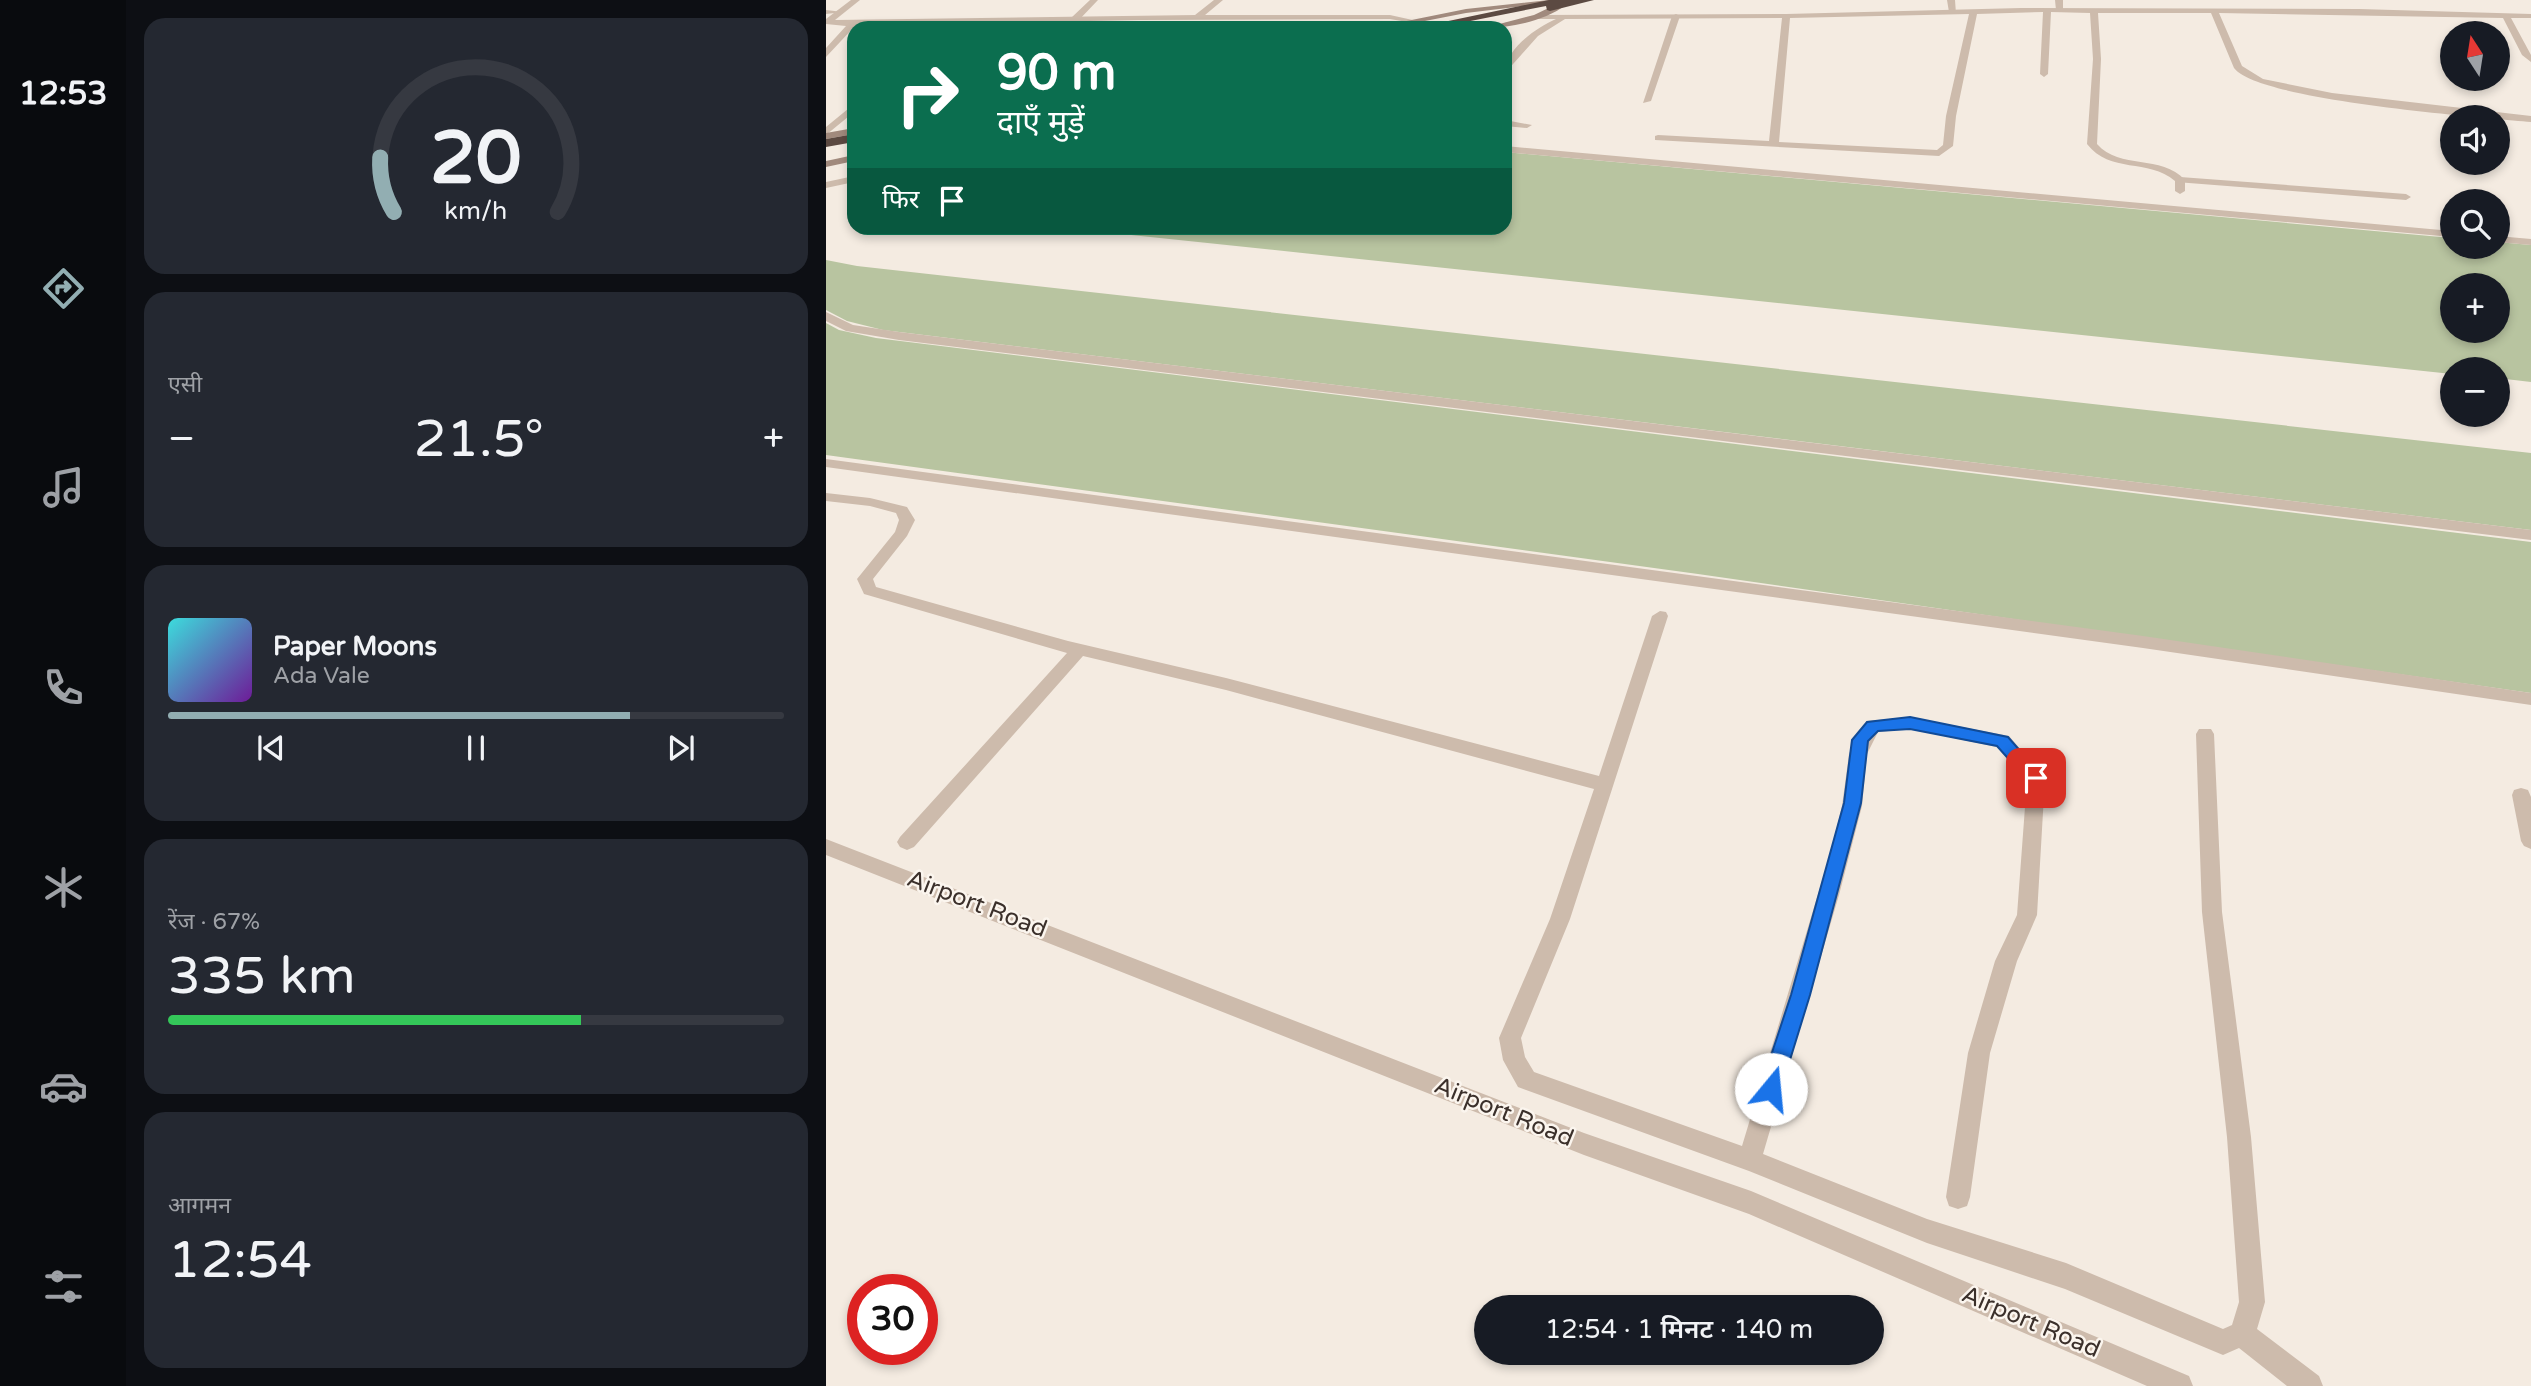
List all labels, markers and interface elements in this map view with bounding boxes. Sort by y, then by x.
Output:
north arrow [2440,21,2510,91]
map controls [2440,21,2510,427]
text: 90 m [997,44,1116,103]
icon: right [882,49,973,140]
text: 12:53 [19,75,107,113]
text: दाएँ मुड़ें [997,104,1085,142]
button: sound [2440,105,2510,175]
text: 20 [430,115,522,203]
icon: arrive [933,182,971,220]
text: फिर [882,184,919,215]
button: search [2440,189,2510,259]
text: km/h [445,196,507,226]
icon: directions [39,264,88,313]
button: + [2440,273,2510,343]
button: − [2440,357,2510,427]
text: एसी [168,371,202,399]
text: 21.5° [414,408,544,471]
text: − [168,416,195,462]
text: + [763,416,784,462]
icon: music [39,463,88,512]
text: Paper Moons [273,631,437,662]
text: Ada Vale [273,662,370,690]
icon: phone [39,663,88,712]
icon: previous [252,729,290,767]
icon: pause [457,729,495,767]
icon: next [662,729,700,767]
pin [2006,748,2066,808]
icon: arrive [2017,759,2055,797]
icon: climate [39,863,88,912]
street label: Airport Road [903,864,1051,944]
text: रेंज · 67% [168,908,260,936]
text: 335 km [168,945,356,1008]
position arrow [1734,1052,1808,1126]
icon: car [39,1062,88,1111]
street label: Airport Road [1430,1071,1578,1153]
text: आगमन [168,1192,231,1220]
text: 12:54 [168,1229,312,1292]
icon: filters [39,1262,88,1311]
speed limit sign: 30 [847,1274,938,1365]
street label: Airport Road [1957,1280,2105,1364]
text: 12:54 · 1 मिनट · 140 m [1545,1314,1813,1345]

